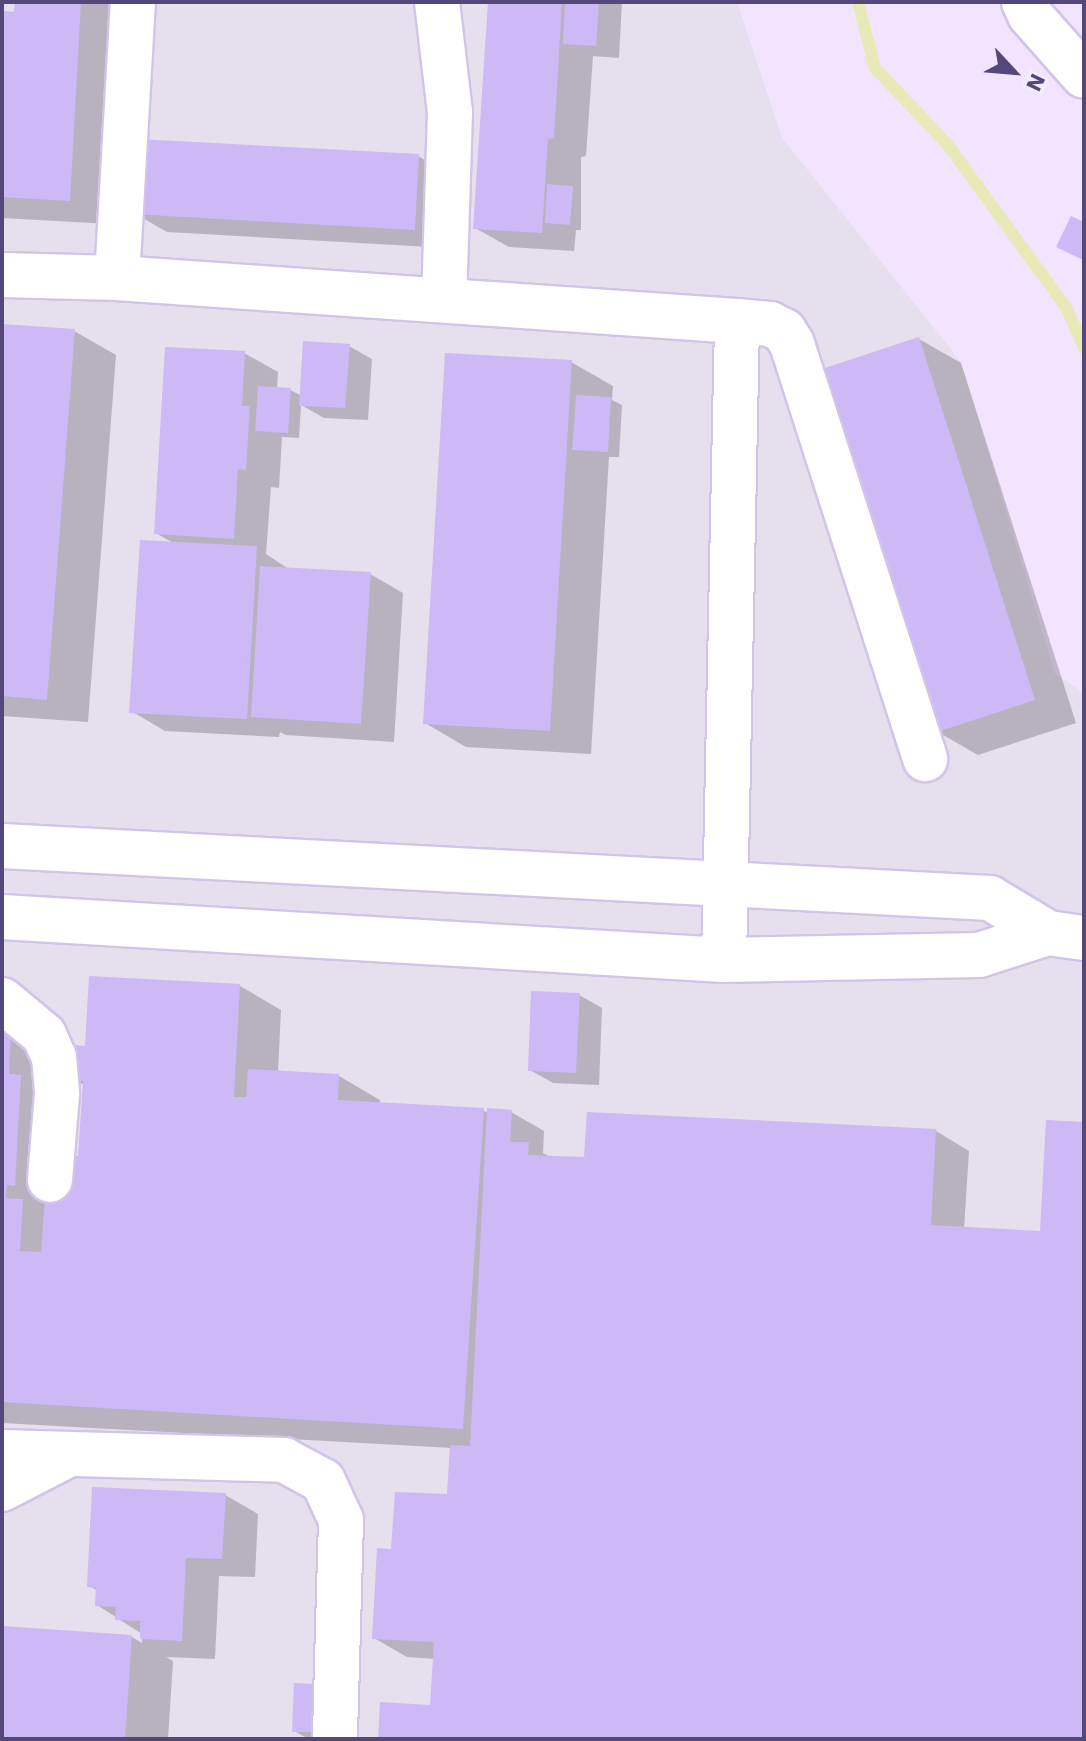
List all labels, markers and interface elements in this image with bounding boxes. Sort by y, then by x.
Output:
north arrow [974,32,1054,112]
text: N [1021,70,1051,96]

